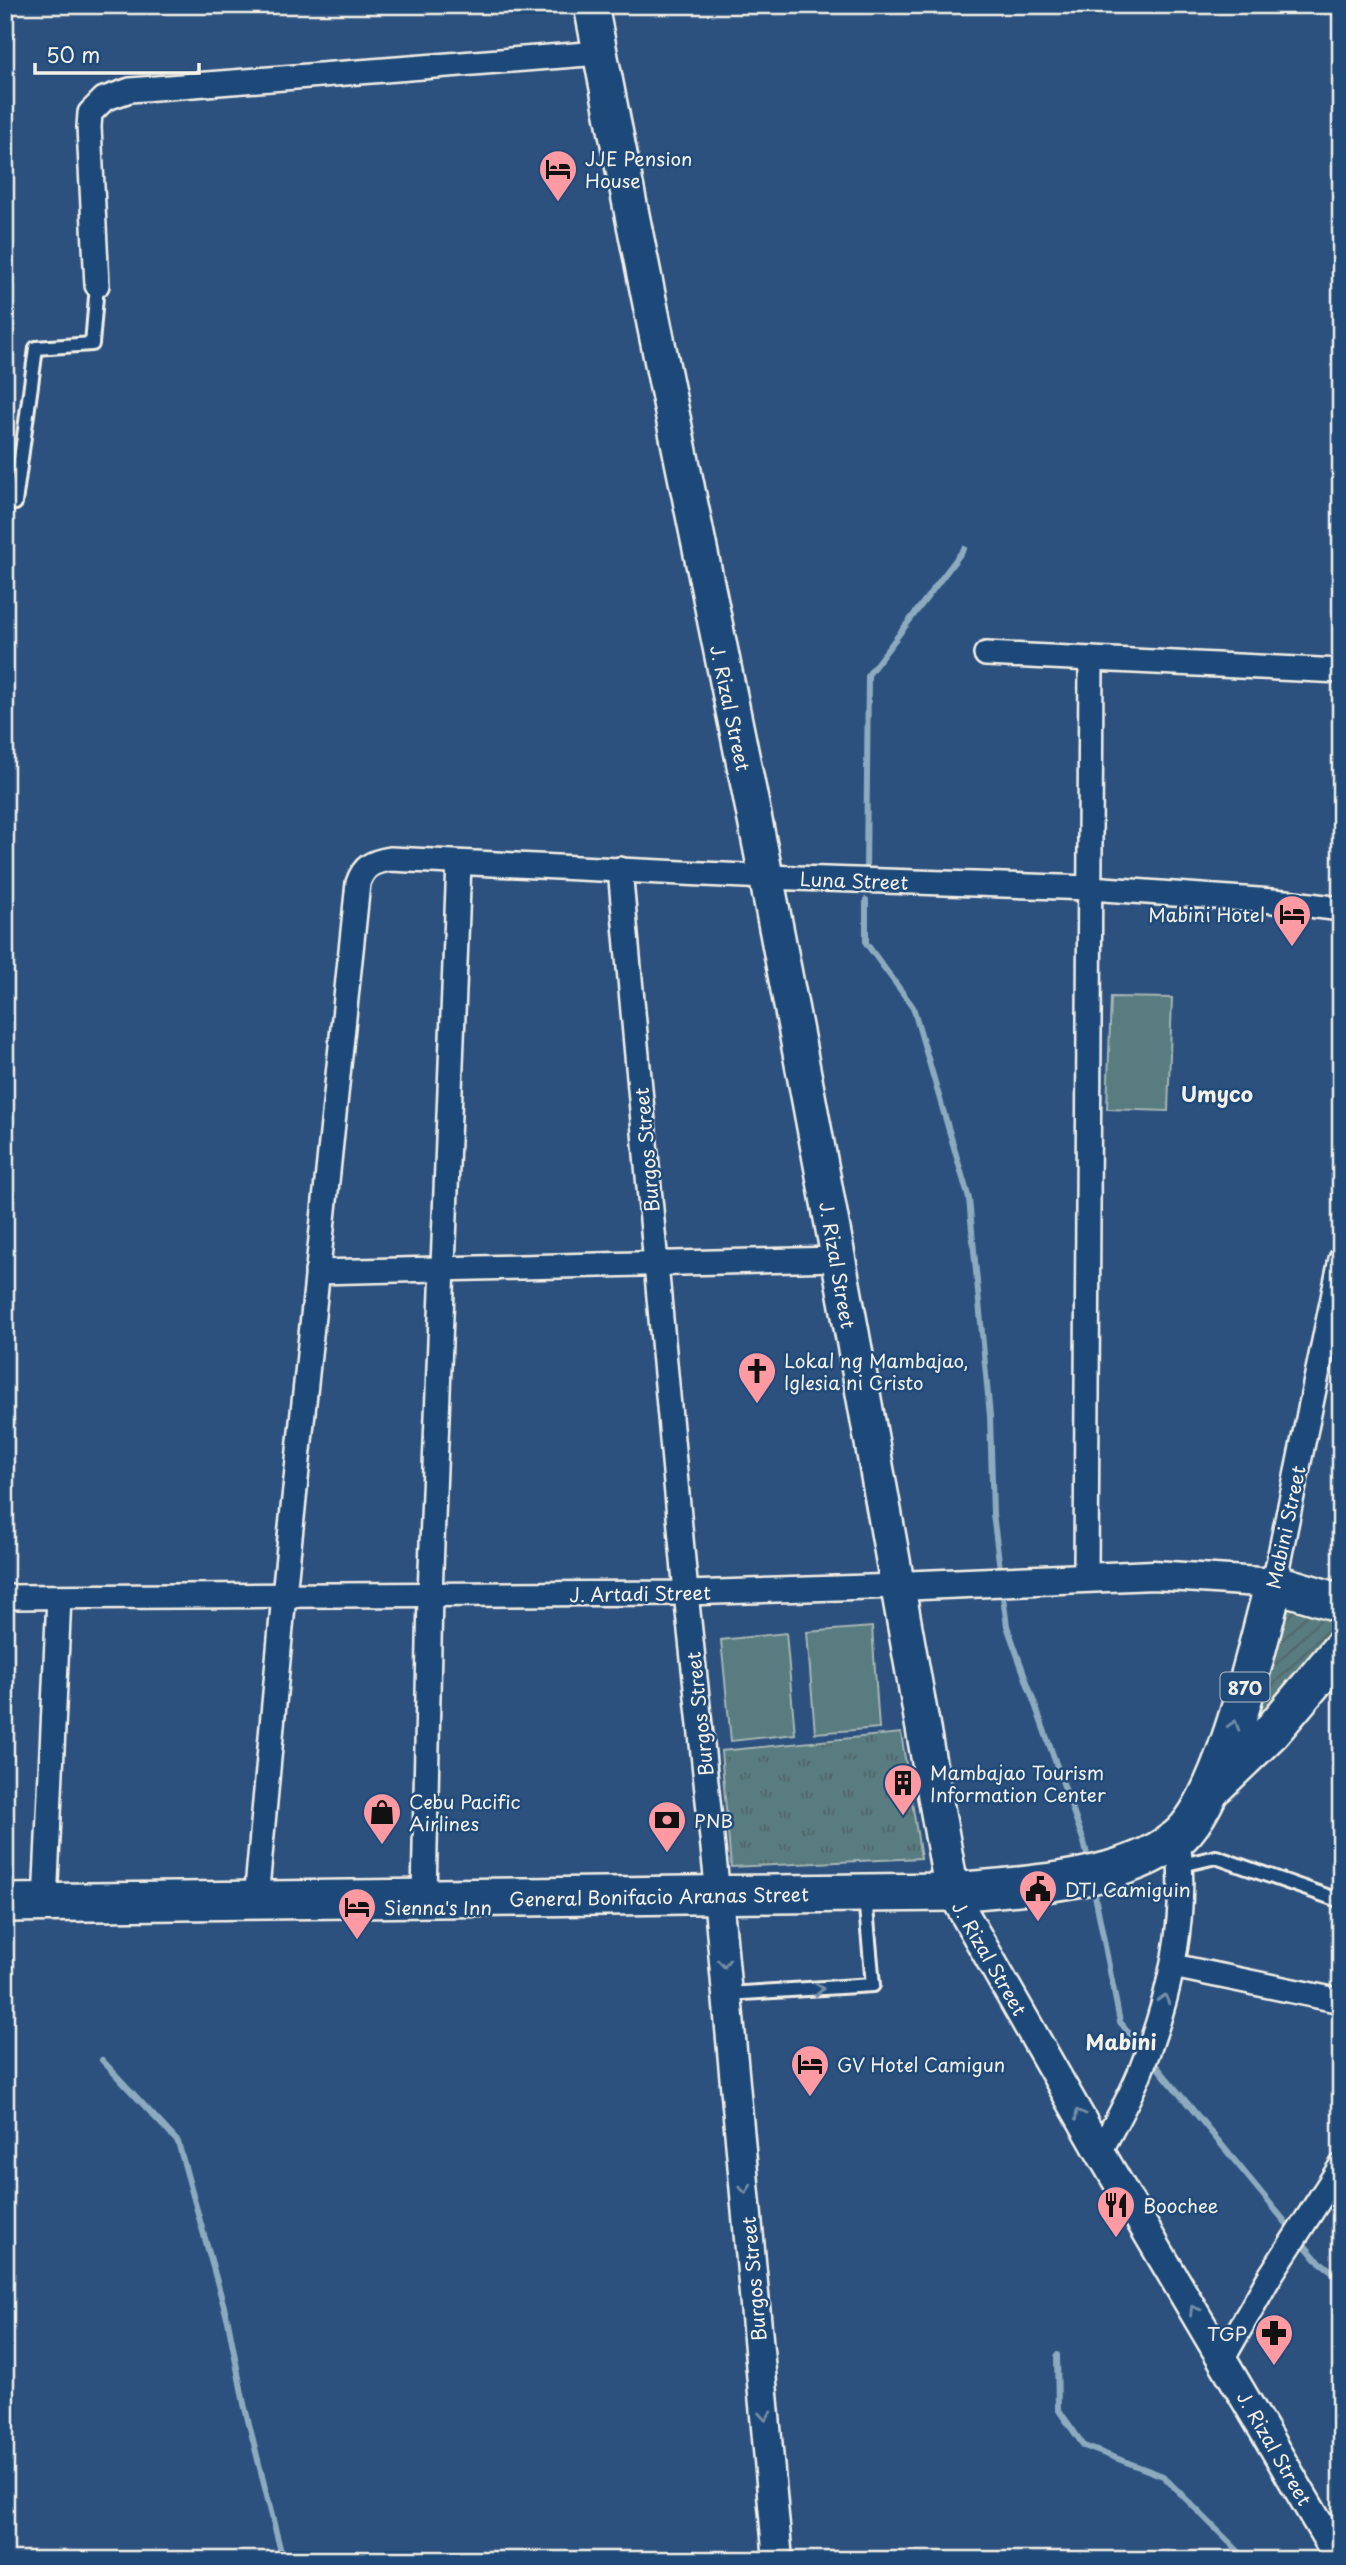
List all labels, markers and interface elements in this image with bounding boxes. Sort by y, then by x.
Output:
scale bar [35,32,200,76]
text: 50 m [46,38,100,70]
place label: JJE Pension House [585,144,693,194]
hotel icon: JJE Pension House [537,148,579,203]
street label: J. Rizal Street [704,642,758,774]
street label: Luna Street [799,864,909,896]
hotel icon: Mabini Hotel [1271,893,1313,948]
place label: Mabini Hotel [1148,900,1265,928]
district label: Umyco [1181,1077,1253,1109]
street label: Burgos Street [627,1086,665,1214]
street label: J. Rizal Street [813,1199,863,1331]
place label: Lokal ng Mambajao, Iglesia ni Cristo [784,1346,969,1396]
church icon: Lokal ng Mambajao, Iglesia ni Cristo [736,1350,778,1405]
street label: Mabini Street [1258,1463,1312,1591]
street label: J. Artadi Street [569,1578,711,1608]
street label: Burgos Street [679,1650,719,1778]
road number: 870 [1220,1672,1270,1702]
one-way arrow [1225,1719,1240,1731]
place label: Mambajao Tourism Information Center [930,1758,1106,1808]
building icon: Mambajao Tourism Information Center [882,1762,924,1817]
place label: Cebu Pacific Airlines [409,1787,521,1837]
shop icon: Cebu Pacific Airlines [361,1791,403,1846]
bank icon: PNB [646,1799,688,1854]
place label: PNB [694,1806,733,1834]
public building icon: DTI Camiguin [1017,1868,1059,1923]
place label: DTI Camiguin [1065,1875,1191,1903]
street label: General Bonifacio Aranas Street [509,1879,809,1913]
hotel icon: Sienna's Inn [336,1886,378,1941]
place label: Sienna's Inn [384,1893,492,1921]
street label: J. Rizal Street [946,1895,1034,2021]
one-way arrow [716,1958,731,1969]
one-way arrow [814,1981,825,1996]
one-way arrow [1156,1994,1171,2006]
district label: Mabini [1085,2025,1157,2057]
hotel icon: GV Hotel Camigun [789,2043,831,2098]
place label: GV Hotel Camigun [837,2050,1005,2078]
one-way arrow [1074,2108,1087,2121]
one-way arrow [737,2184,752,2195]
restaurant icon: Boochee [1095,2184,1137,2239]
place label: Boochee [1143,2191,1219,2219]
street label: Burgos Street [734,2215,772,2343]
one-way arrow [1190,2304,1203,2317]
pharmacy icon: TGP [1253,2312,1295,2367]
place label: TGP [1207,2319,1247,2347]
street label: J. Rizal Street [1231,2385,1319,2511]
one-way arrow [757,2411,772,2422]

